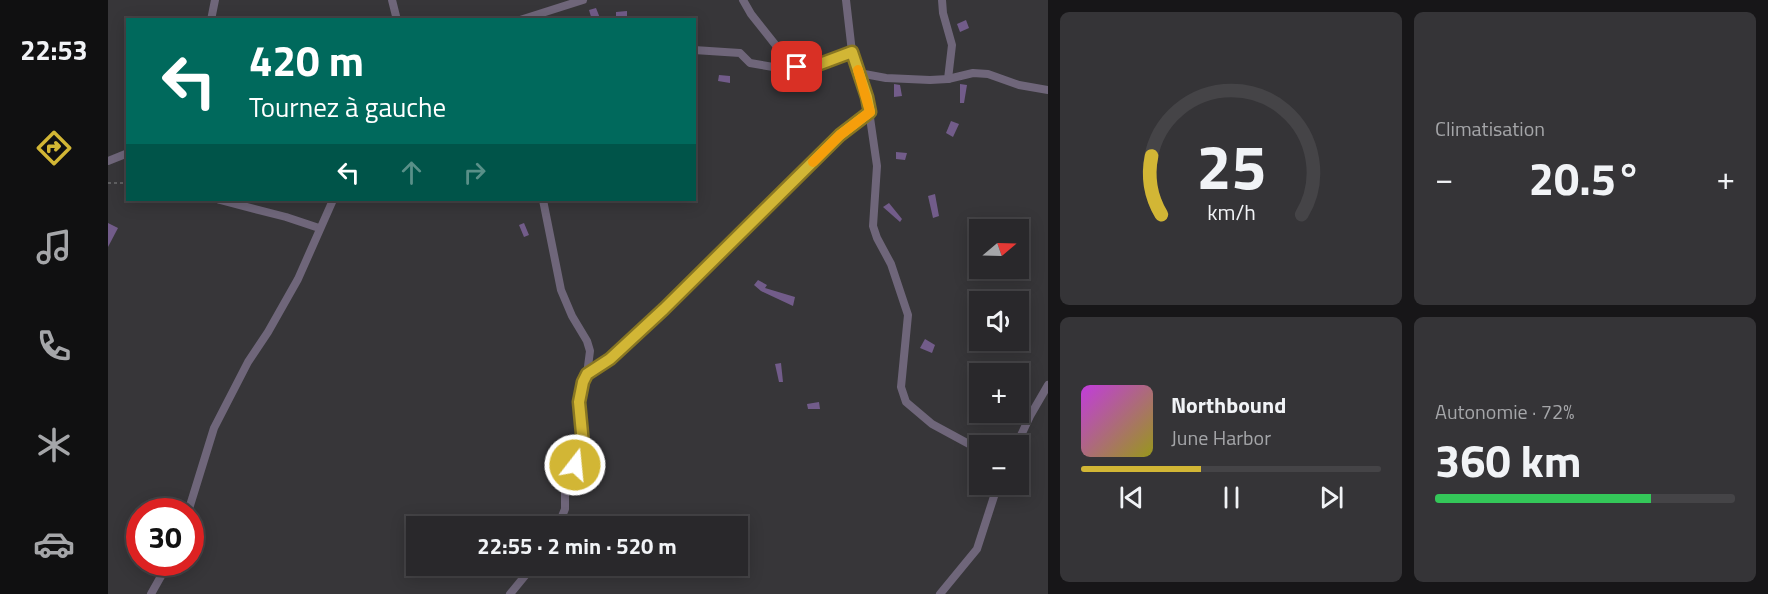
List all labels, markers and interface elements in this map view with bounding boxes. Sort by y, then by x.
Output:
text: 420 m [249,28,364,92]
text: 22:53 [20,29,88,70]
pin [771,41,822,92]
icon: left [150,42,228,120]
icon: arrive [780,50,813,83]
text: Tournez à gauche [249,86,446,127]
text: Climatisation [1435,113,1545,144]
text: 25 [1196,118,1266,213]
icon: directions [33,127,75,169]
text: 20.5° [1529,144,1641,212]
text: − [1435,153,1453,203]
text: + [1717,153,1735,203]
icon: left [332,156,365,189]
icon: ahead [395,156,428,189]
icon: right [458,156,491,189]
text: km/h [1207,197,1255,229]
north arrow [969,219,1029,279]
map controls [969,219,1029,495]
icon: music [33,226,75,268]
button: sound [969,291,1029,351]
icon: phone [33,325,75,367]
button: + [969,363,1029,423]
text: Northbound [1171,388,1286,422]
text: Autonomie · 72% [1435,396,1574,427]
text: June Harbor [1171,422,1271,453]
icon: climate [33,424,75,466]
text: 360 km [1435,426,1581,494]
position arrow [543,433,607,497]
button: − [969,435,1029,495]
icon: previous [1115,481,1148,514]
icon: pause [1215,481,1248,514]
icon: next [1315,481,1348,514]
speed limit sign: 30 [126,498,204,576]
icon: car [33,523,75,565]
text: 22:55 · 2 min · 520 m [477,529,677,563]

